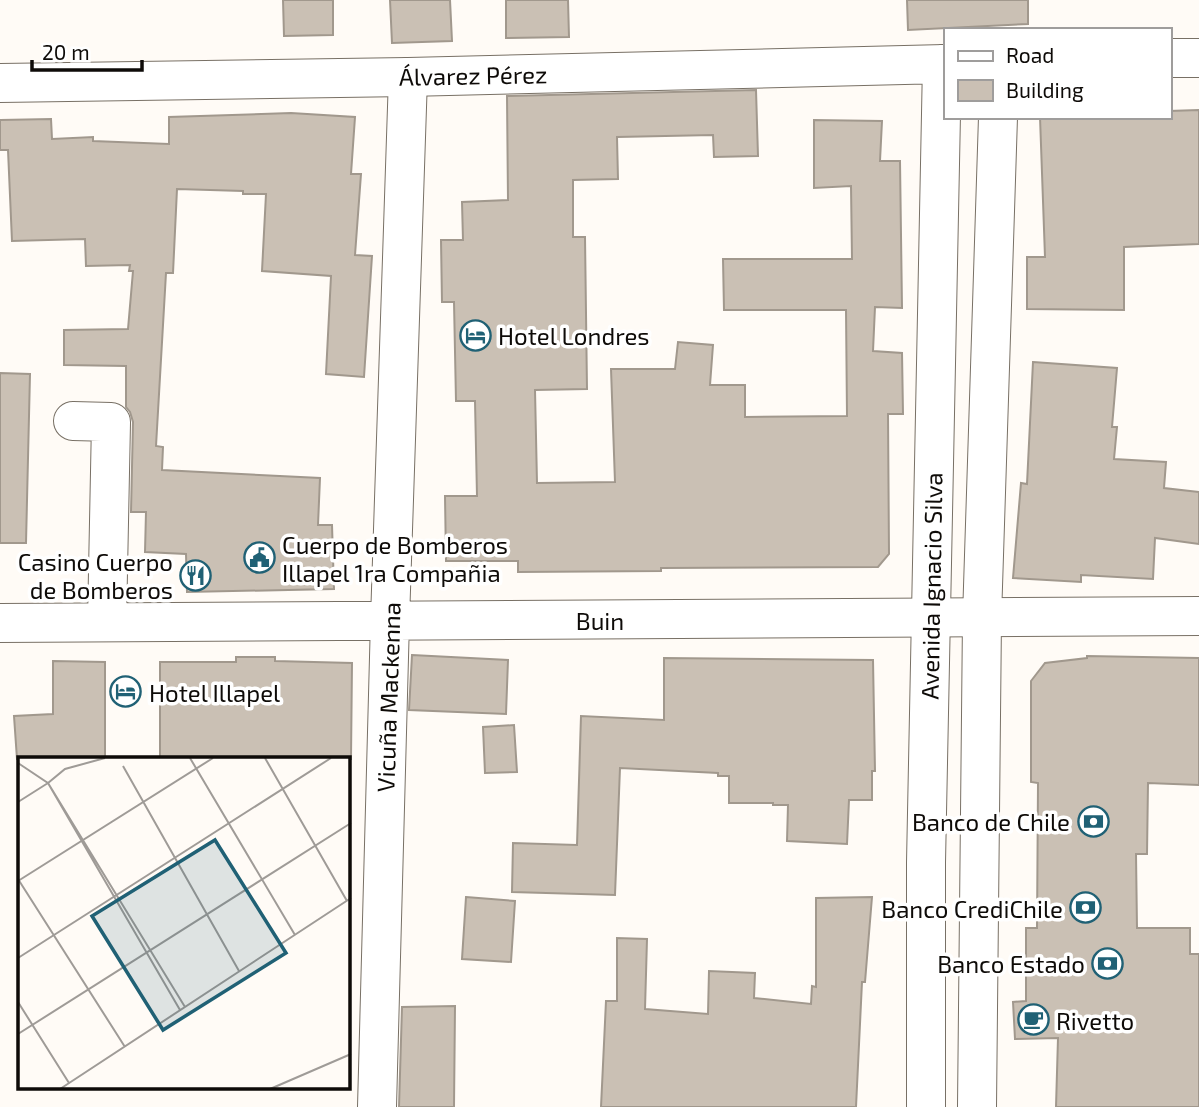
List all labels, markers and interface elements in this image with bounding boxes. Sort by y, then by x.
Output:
scale bar [32,28,142,72]
legend [944,28,1171,119]
text: 20 m [42,39,90,64]
text: Road [1006,42,1054,67]
street label: Álvarez Pérez [399,59,547,91]
text: Building [1006,77,1084,102]
hotel icon: Hotel Londres [458,318,492,352]
place label: Hotel Londres [498,321,650,350]
street label: Avenida Ignacio Silva [915,472,947,700]
place label: Cuerpo de Bomberos Illapel 1ra Compañia [282,530,508,587]
public building icon: Cuerpo de Bomberos Illapel 1ra Compañia [242,541,276,575]
place label: Casino Cuerpo de Bomberos [18,547,173,604]
restaurant icon: Casino Cuerpo de Bomberos [179,558,213,592]
street label: Vicuña Mackenna [370,601,406,793]
street label: Buin [576,606,624,635]
hotel icon: Hotel Illapel [109,675,143,709]
place label: Hotel Illapel [149,678,280,707]
inset map [18,757,350,1090]
bank icon: Banco de Chile [1076,804,1110,838]
place label: Banco de Chile [912,807,1070,836]
bank icon: Banco CrediChile [1069,891,1103,925]
place label: Banco CrediChile [881,894,1063,923]
bank icon: Banco Estado [1091,946,1125,980]
place label: Banco Estado [937,949,1085,978]
cafe icon: Rivetto [1016,1003,1050,1037]
place label: Rivetto [1056,1006,1134,1035]

